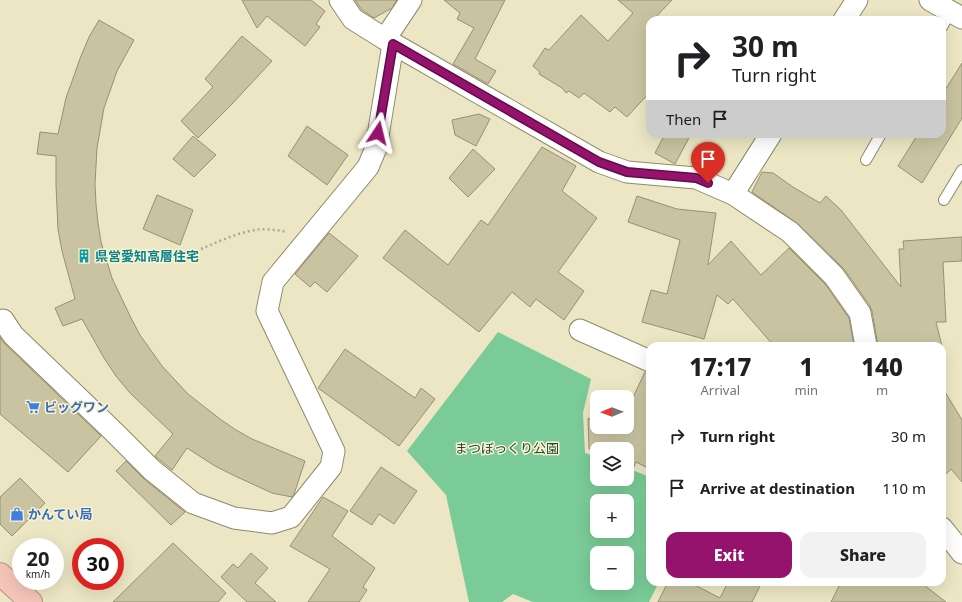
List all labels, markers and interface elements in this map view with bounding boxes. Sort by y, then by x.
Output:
text: 30 m [732,27,799,65]
icon: right [666,32,718,84]
text: Turn right [732,63,816,87]
icon: arrive [709,108,731,130]
text: Then [666,109,701,129]
position arrow [357,112,399,154]
pin [691,142,725,183]
icon: arrive [697,148,719,170]
place label: 県営愛知高層住宅 [95,247,199,265]
building icon: 県営愛知高層住宅 [76,248,92,264]
text: 17:17 [689,350,751,383]
text: 1 [799,350,813,383]
text: 140 [861,350,903,383]
text: Arrival [700,381,740,399]
text: min [795,381,818,399]
text: m [876,381,888,399]
north arrow [590,390,634,434]
map controls [590,390,634,590]
place label: ビッグワン [44,398,109,416]
supermarket icon: ビッグワン [25,399,41,415]
icon: right [666,425,688,447]
text: Turn right [700,426,775,446]
text: 30 m [891,426,926,446]
park label: まつぼっくり公園 [455,439,559,457]
button: layers [590,442,634,486]
icon: arrive [666,477,688,499]
text: Arrive at destination [700,478,855,498]
text: 110 m [882,478,926,498]
button: + [590,494,634,538]
place label: かんてい局 [28,505,92,523]
shop icon: かんてい局 [9,506,25,522]
button: Exit [666,532,792,578]
button: Share [800,532,926,578]
speed limit sign: 30 [72,538,124,590]
text: 20 [27,545,49,572]
button: − [590,546,634,590]
text: km/h [26,567,50,581]

